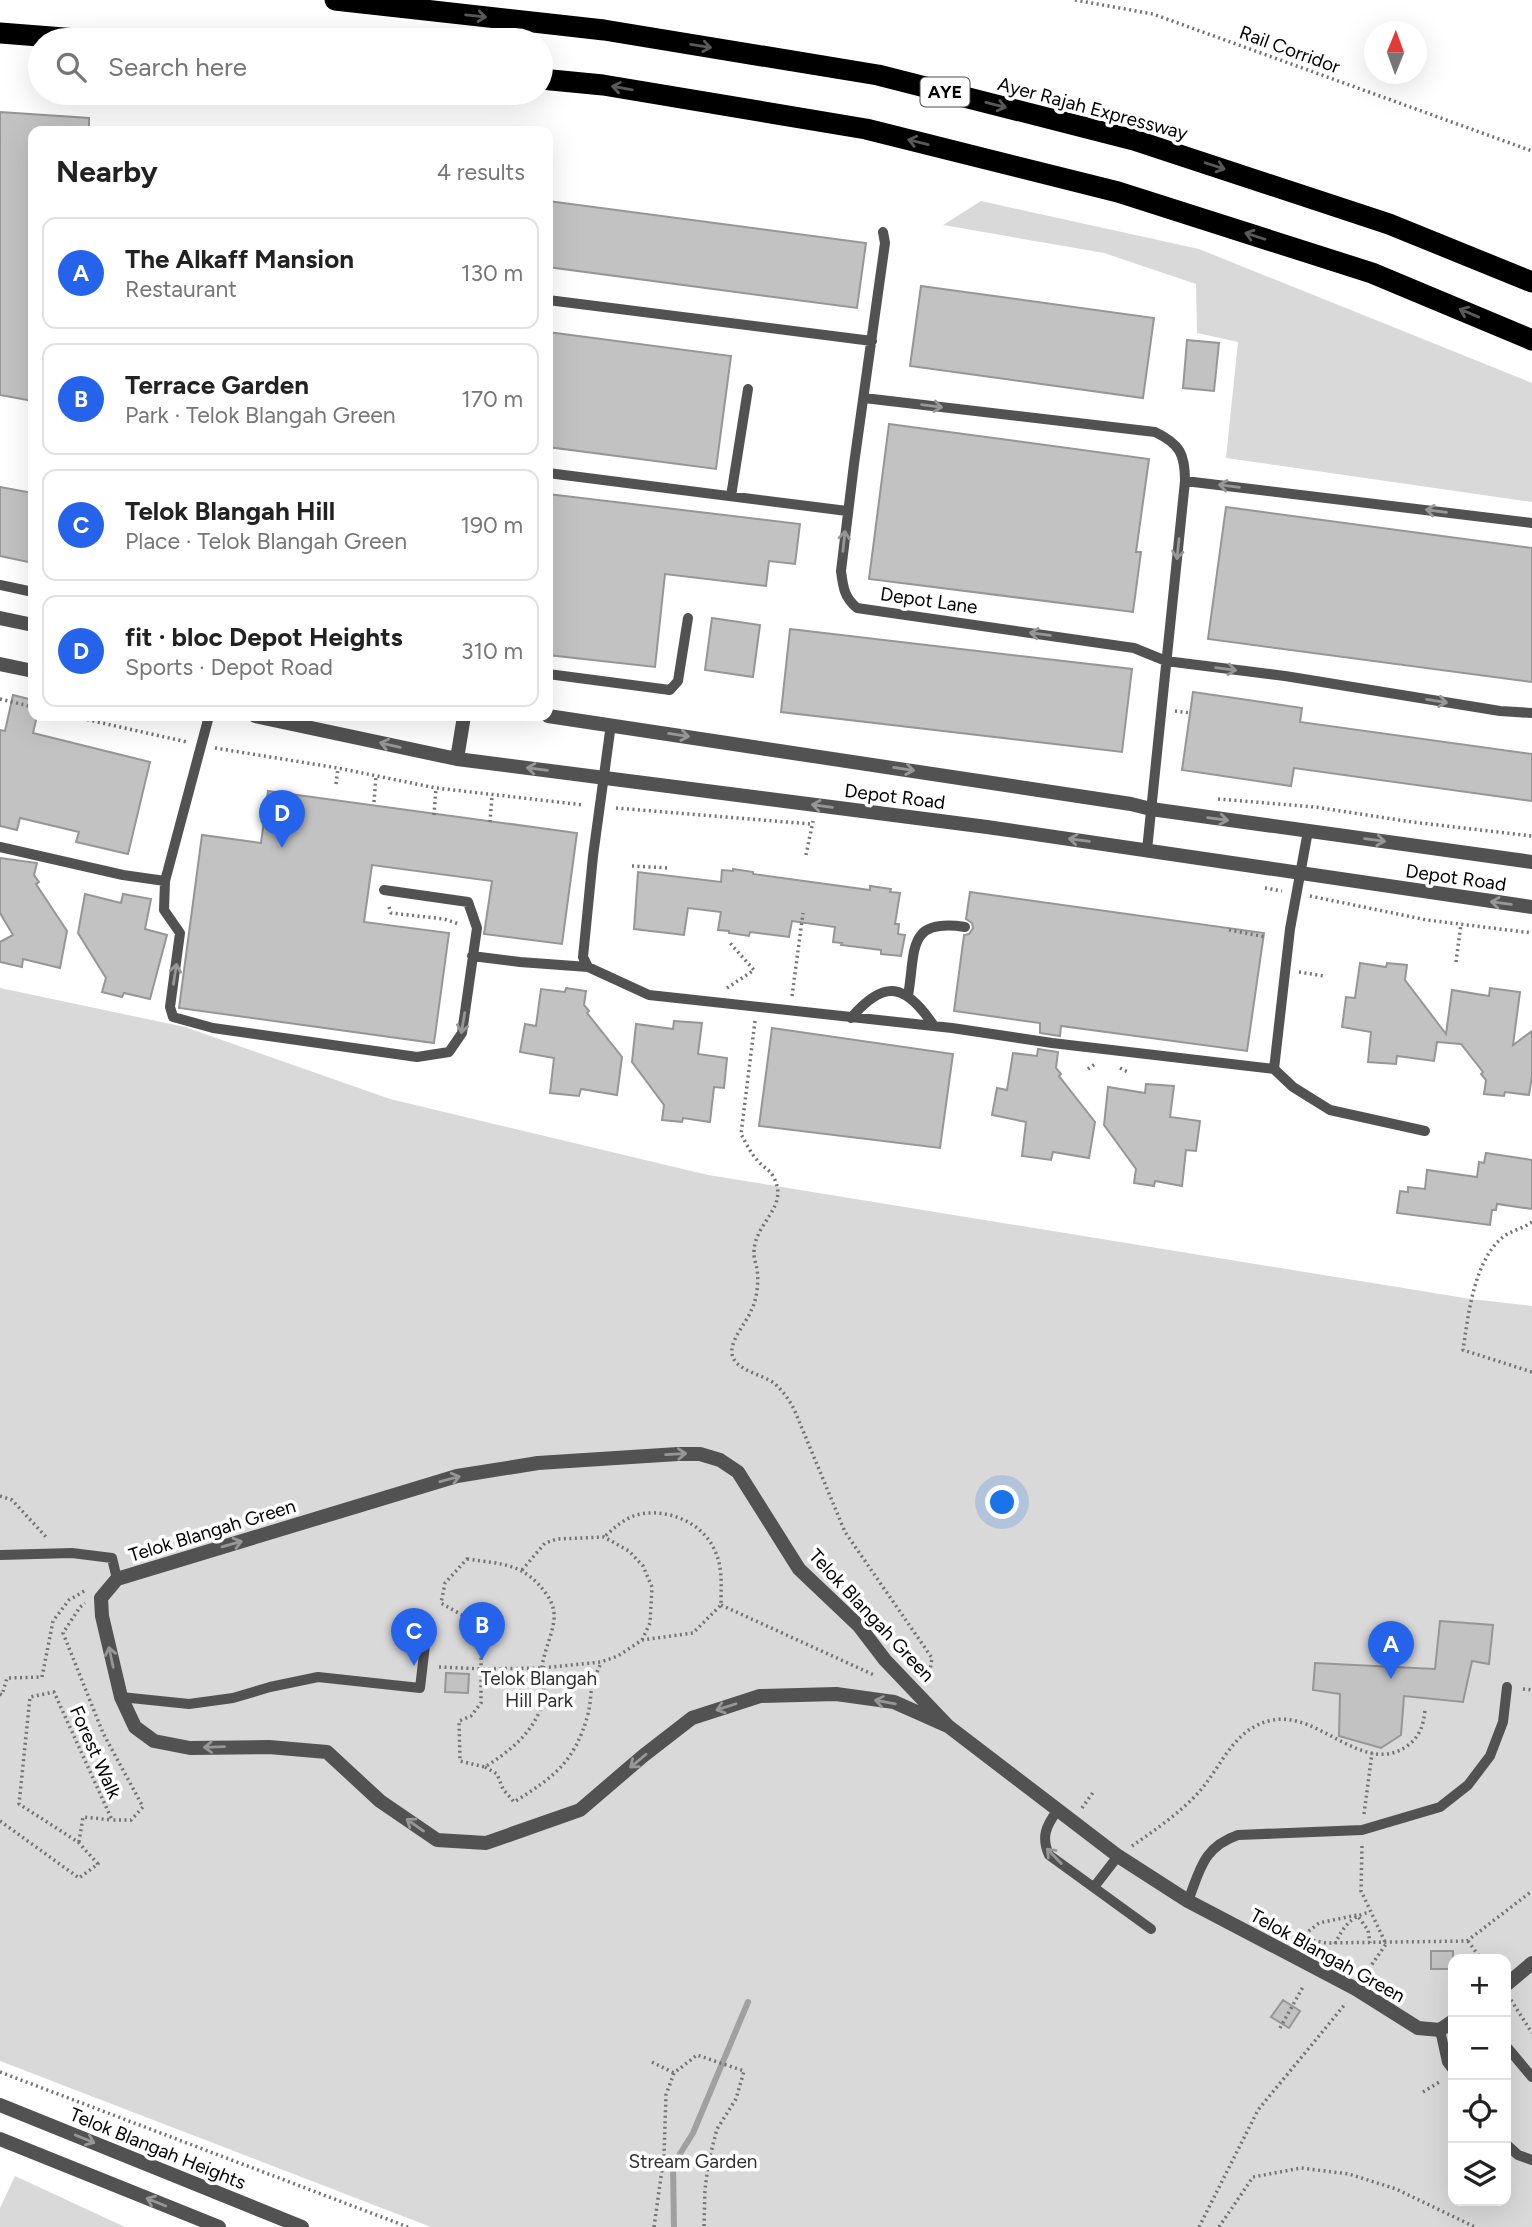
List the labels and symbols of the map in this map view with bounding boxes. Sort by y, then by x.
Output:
one-way arrow [464,9,487,22]
street label: Rail Corridor [1236,21,1344,78]
north arrow [1364,21,1427,84]
one-way arrow [689,40,712,53]
street label: Ayer Rajah Expressway [995,72,1190,145]
road number: AYE [920,78,970,106]
one-way arrow [611,81,634,94]
one-way arrow [984,99,1007,112]
one-way arrow [907,135,930,148]
one-way arrow [1204,161,1226,174]
one-way arrow [1245,228,1267,241]
one-way arrow [1459,306,1480,319]
one-way arrow [920,399,942,412]
one-way arrow [1218,479,1241,492]
one-way arrow [1425,505,1448,518]
one-way arrow [838,530,851,552]
one-way arrow [1172,537,1185,559]
street label: Depot Lane [879,582,979,619]
one-way arrow [1029,627,1052,640]
one-way arrow [1214,662,1236,675]
one-way arrow [1425,695,1448,708]
one-way arrow [667,729,690,742]
one-way arrow [379,738,402,751]
one-way arrow [526,763,548,776]
one-way arrow [892,763,914,776]
street label: Depot Road [843,779,947,814]
pin: D [259,790,305,848]
one-way arrow [811,800,834,813]
one-way arrow [1207,812,1229,825]
one-way arrow [1068,833,1091,846]
one-way arrow [1363,834,1386,847]
street label: Depot Road [1404,859,1508,896]
one-way arrow [1490,896,1513,909]
one-way arrow [169,963,182,986]
one-way arrow [455,1011,469,1034]
one-way arrow [664,1448,687,1461]
one-way arrow [439,1471,461,1484]
your location [985,1485,1019,1519]
street label: Telok Blangah Green [126,1494,298,1567]
one-way arrow [221,1536,243,1549]
street label: Telok Blangah Green [804,1544,939,1687]
pin: B [459,1602,505,1660]
pin: C [391,1608,437,1666]
pin: A [1368,1621,1414,1679]
one-way arrow [103,1646,117,1669]
park label: Telok Blangah Hill Park [481,1667,597,1712]
one-way arrow [874,1694,897,1708]
street label: Forest Walk [65,1702,127,1803]
one-way arrow [715,1702,737,1714]
one-way arrow [203,1741,226,1754]
one-way arrow [629,1752,647,1768]
one-way arrow [406,1818,425,1832]
one-way arrow [1046,1847,1063,1865]
street label: Telok Blangah Green [1246,1903,1409,2007]
street label: Telok Blangah Heights [66,2103,249,2194]
one-way arrow [74,2134,96,2147]
park label: Stream Garden [629,2150,757,2173]
one-way arrow [145,2194,167,2207]

